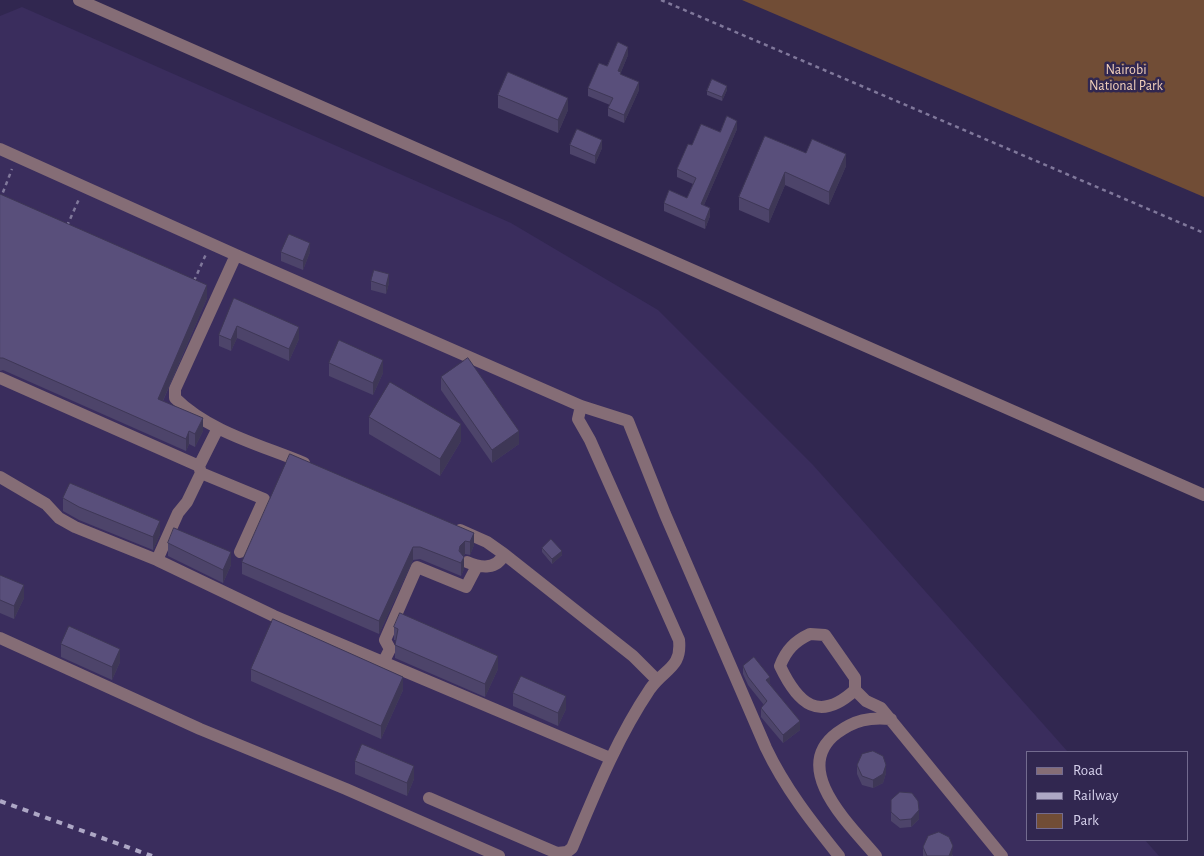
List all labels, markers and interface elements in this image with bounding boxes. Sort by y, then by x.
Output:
park label: Nairobi National Park [1089,62,1163,94]
legend [1026,751,1189,841]
text: Road [1073,763,1103,778]
text: Railway [1073,788,1118,803]
text: Park [1073,813,1099,828]

